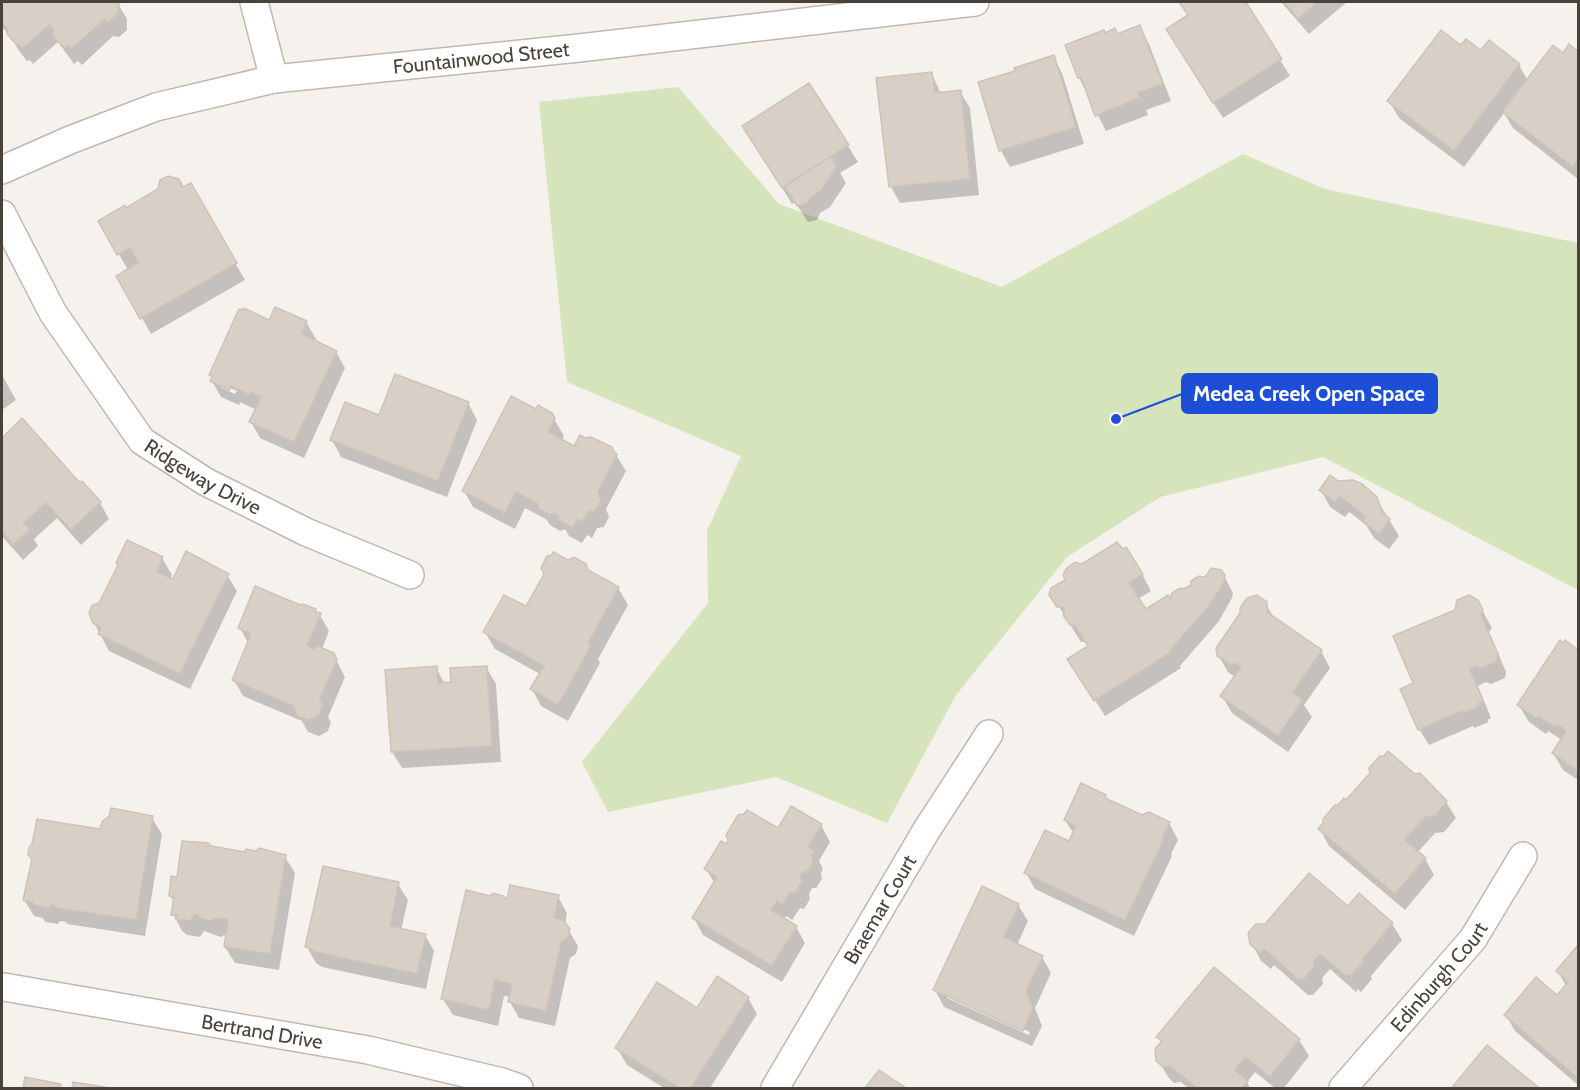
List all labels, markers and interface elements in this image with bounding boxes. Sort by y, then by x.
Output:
street label: Fountainwood Street [392,37,571,79]
callout: Medea Creek Open Space [1182,374,1437,413]
text: Medea Creek Open Space [1193,381,1425,406]
street label: Ridgeway Drive [140,434,265,520]
street label: Braemar Court [838,850,921,968]
street label: Edinburgh Court [1386,917,1493,1037]
street label: Bertrand Drive [200,1009,325,1054]

